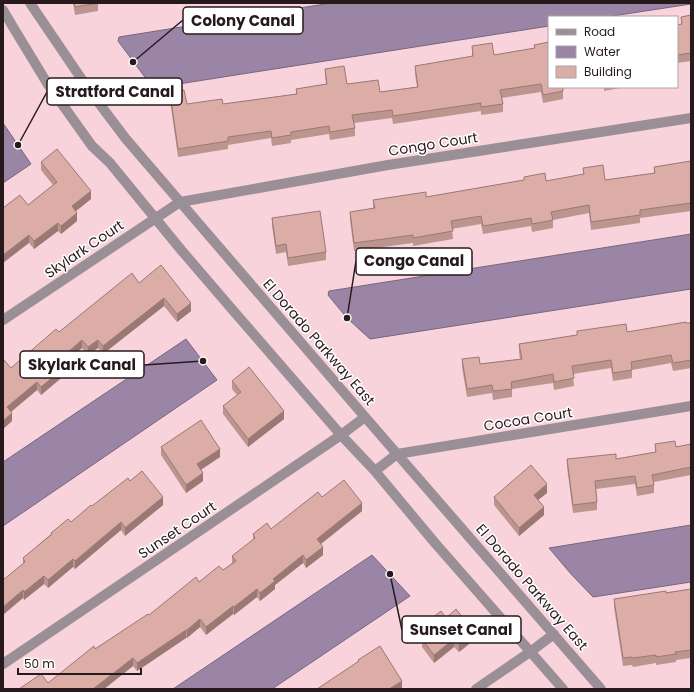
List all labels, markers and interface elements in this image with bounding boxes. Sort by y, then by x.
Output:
callout: Colony Canal [183,7,303,34]
text: Colony Canal [191,10,295,31]
legend [548,16,678,88]
text: Road [584,23,615,40]
text: Water [584,43,621,60]
text: Building [584,63,632,80]
callout: Stratford Canal [47,78,182,105]
text: Stratford Canal [55,81,175,102]
street label: Congo Court [387,127,479,161]
street label: Skylark Court [41,215,127,283]
callout: Congo Canal [356,248,472,275]
text: Congo Canal [364,250,464,271]
street label: El Dorado Parkway East [258,274,380,410]
callout: Skylark Canal [20,351,144,378]
text: Skylark Canal [28,354,136,375]
street label: Cocoa Court [482,402,574,436]
street label: Sunset Court [134,497,220,563]
street label: El Dorado Parkway East [471,519,593,655]
callout: Sunset Canal [402,616,521,643]
text: Sunset Canal [410,619,512,640]
scale bar [18,650,141,676]
text: 50 m [24,655,55,672]

